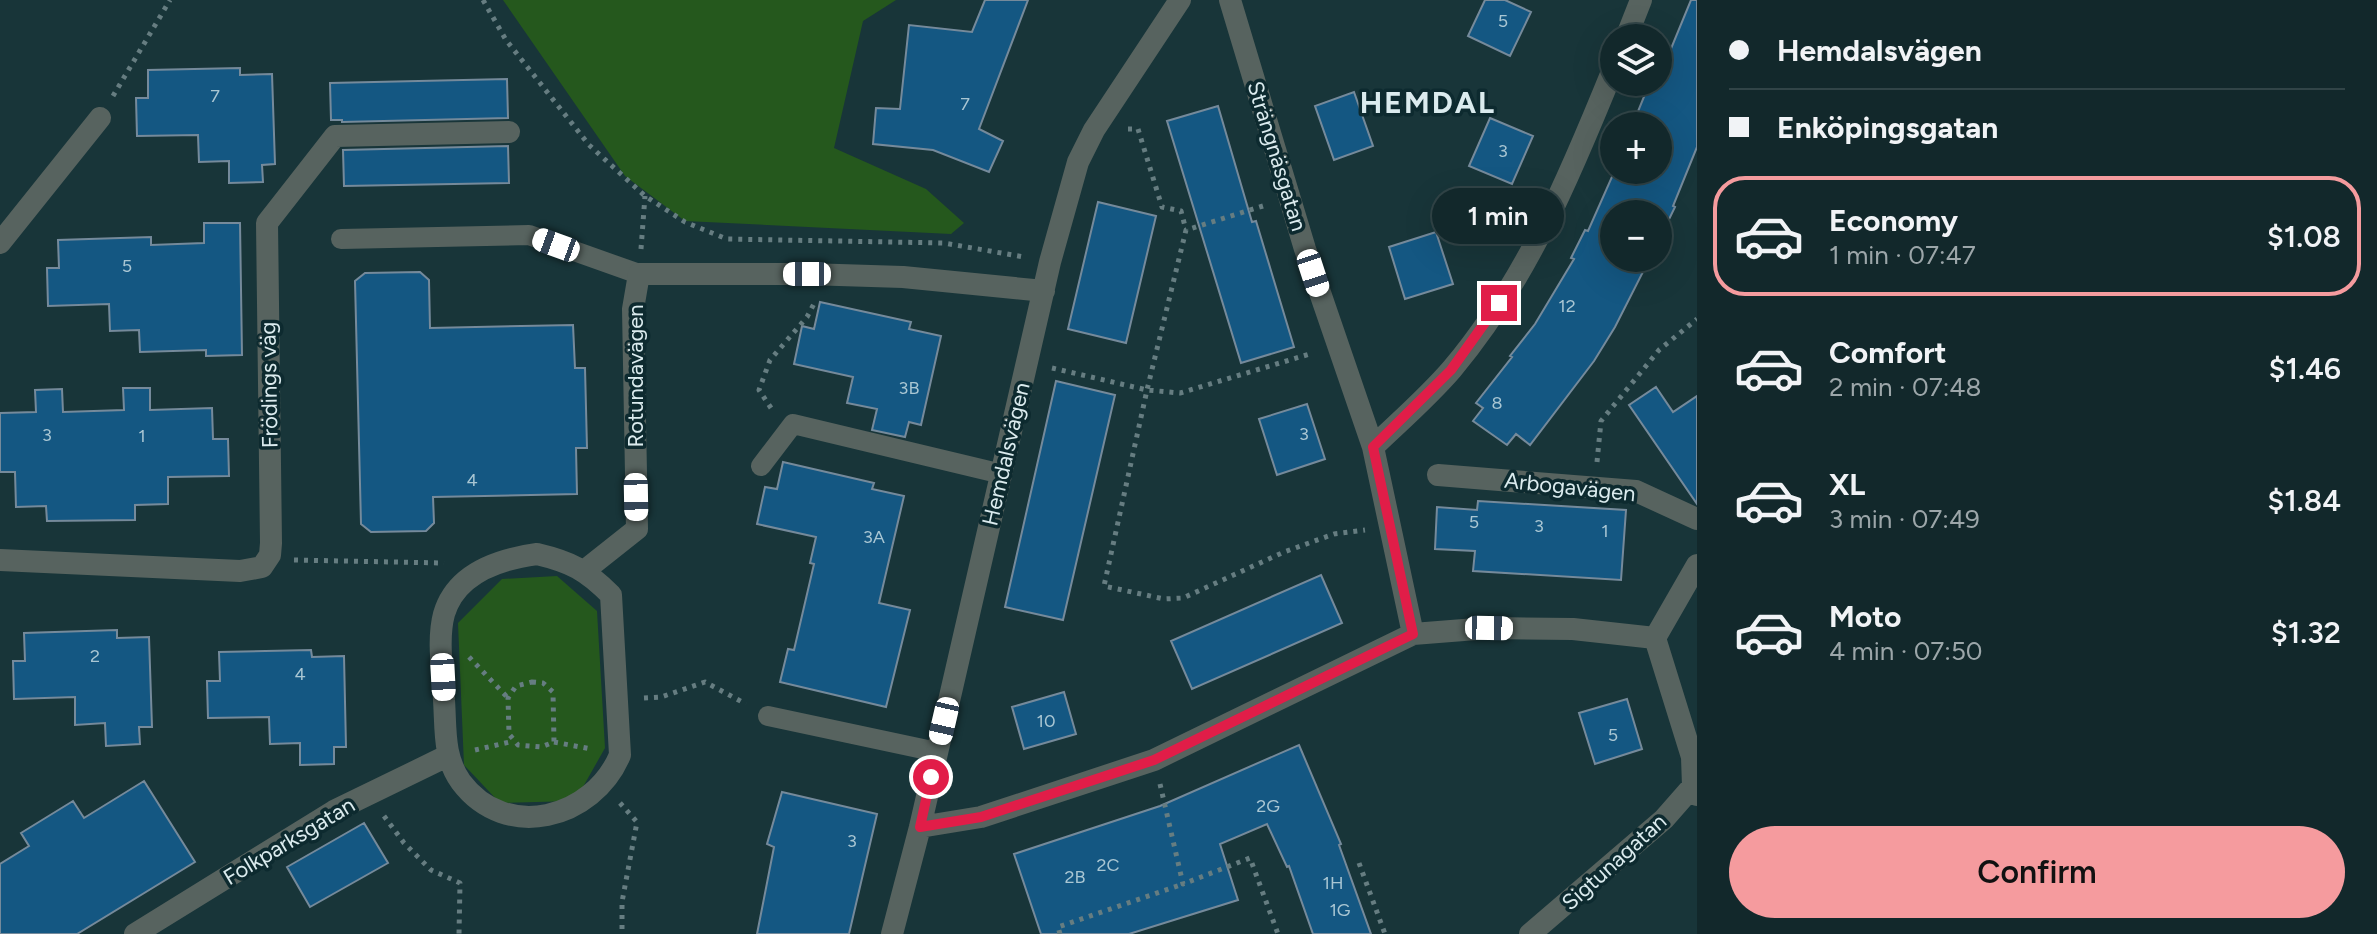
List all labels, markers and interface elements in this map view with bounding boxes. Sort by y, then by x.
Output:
house number: 5 [1498,10,1508,32]
map controls [1600,24,1672,272]
button: layers [1600,24,1672,96]
text: Hemdalsvägen [1777,32,1982,69]
street label: Strängnäsgatan [1241,78,1313,234]
district label: HEMDAL [1360,84,1496,121]
house number: 7 [210,85,220,107]
house number: 7 [960,93,970,115]
text: Enköpingsgatan [1777,109,1998,146]
button: + [1600,112,1672,184]
house number: 3 [1498,140,1508,162]
callout: 1 min [1433,187,1565,243]
text: 1 min [1468,200,1528,232]
button: − [1600,200,1672,272]
icon: car [1733,200,1805,272]
text: Economy [1829,202,1958,239]
text: $1.08 [2267,218,2341,255]
car [529,226,583,264]
text: 1 min · 07:47 [1829,239,1976,271]
car [1294,246,1332,300]
house number: 5 [122,255,132,277]
car [783,262,831,286]
route end [1481,285,1517,321]
house number: 12 [1558,295,1576,317]
street label: Rotundavägen [622,304,649,448]
street label: Frödings väg [254,322,284,448]
icon: car [1733,332,1805,404]
text: Comfort [1829,334,1947,371]
text: $1.46 [2269,350,2341,387]
text: 2 min · 07:48 [1829,371,1981,403]
house number: 3B [899,377,919,399]
street label: Hemdalsvägen [976,380,1036,528]
house number: 8 [1491,392,1503,414]
house number: 3 [1299,423,1309,445]
house number: 3 [42,424,52,446]
house number: 1 [138,425,146,447]
icon: car [1733,464,1805,536]
text: XL [1829,466,1865,503]
street label: Arbogavägen [1503,467,1637,507]
house number: 4 [466,469,478,491]
car [624,473,648,521]
text: $1.84 [2268,482,2341,519]
text: 3 min · 07:49 [1829,503,1980,535]
house number: 5 [1469,511,1479,533]
house number: 3 [1534,515,1544,537]
house number: 1 [1601,520,1609,542]
house number: 3A [863,526,885,548]
icon: car [1733,596,1805,668]
text: Moto [1829,598,1901,635]
text: $1.32 [2271,614,2341,651]
car [1465,616,1513,640]
text: 4 min · 07:50 [1829,635,1983,667]
house number: 2 [90,645,100,667]
car [430,652,456,702]
house number: 4 [294,663,306,685]
car [927,695,961,747]
house number: 10 [1037,710,1055,732]
house number: 5 [1608,724,1618,746]
route start [913,759,949,795]
street label: Folkparksgatan [218,791,360,891]
house number: 2G [1256,795,1280,817]
street label: Sigtunagatan [1556,808,1672,916]
button: Confirm [1729,826,2345,918]
house number: 3 [847,830,857,852]
house number: 2C [1096,854,1120,876]
house number: 2B [1064,866,1086,888]
house number: 1H [1323,872,1343,894]
house number: 1G [1329,899,1351,921]

